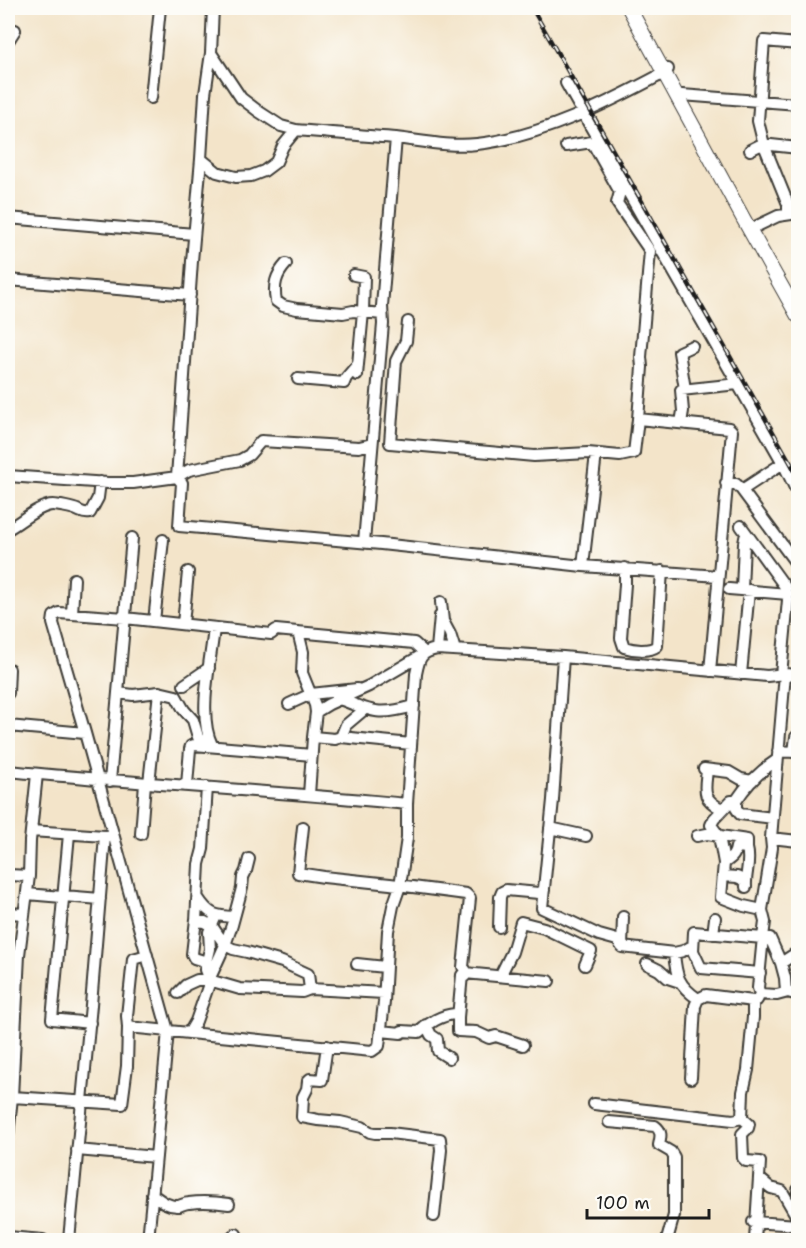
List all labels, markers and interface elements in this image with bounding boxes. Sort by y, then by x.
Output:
scale bar [587,1182,708,1220]
text: 100 m [596,1191,650,1215]

